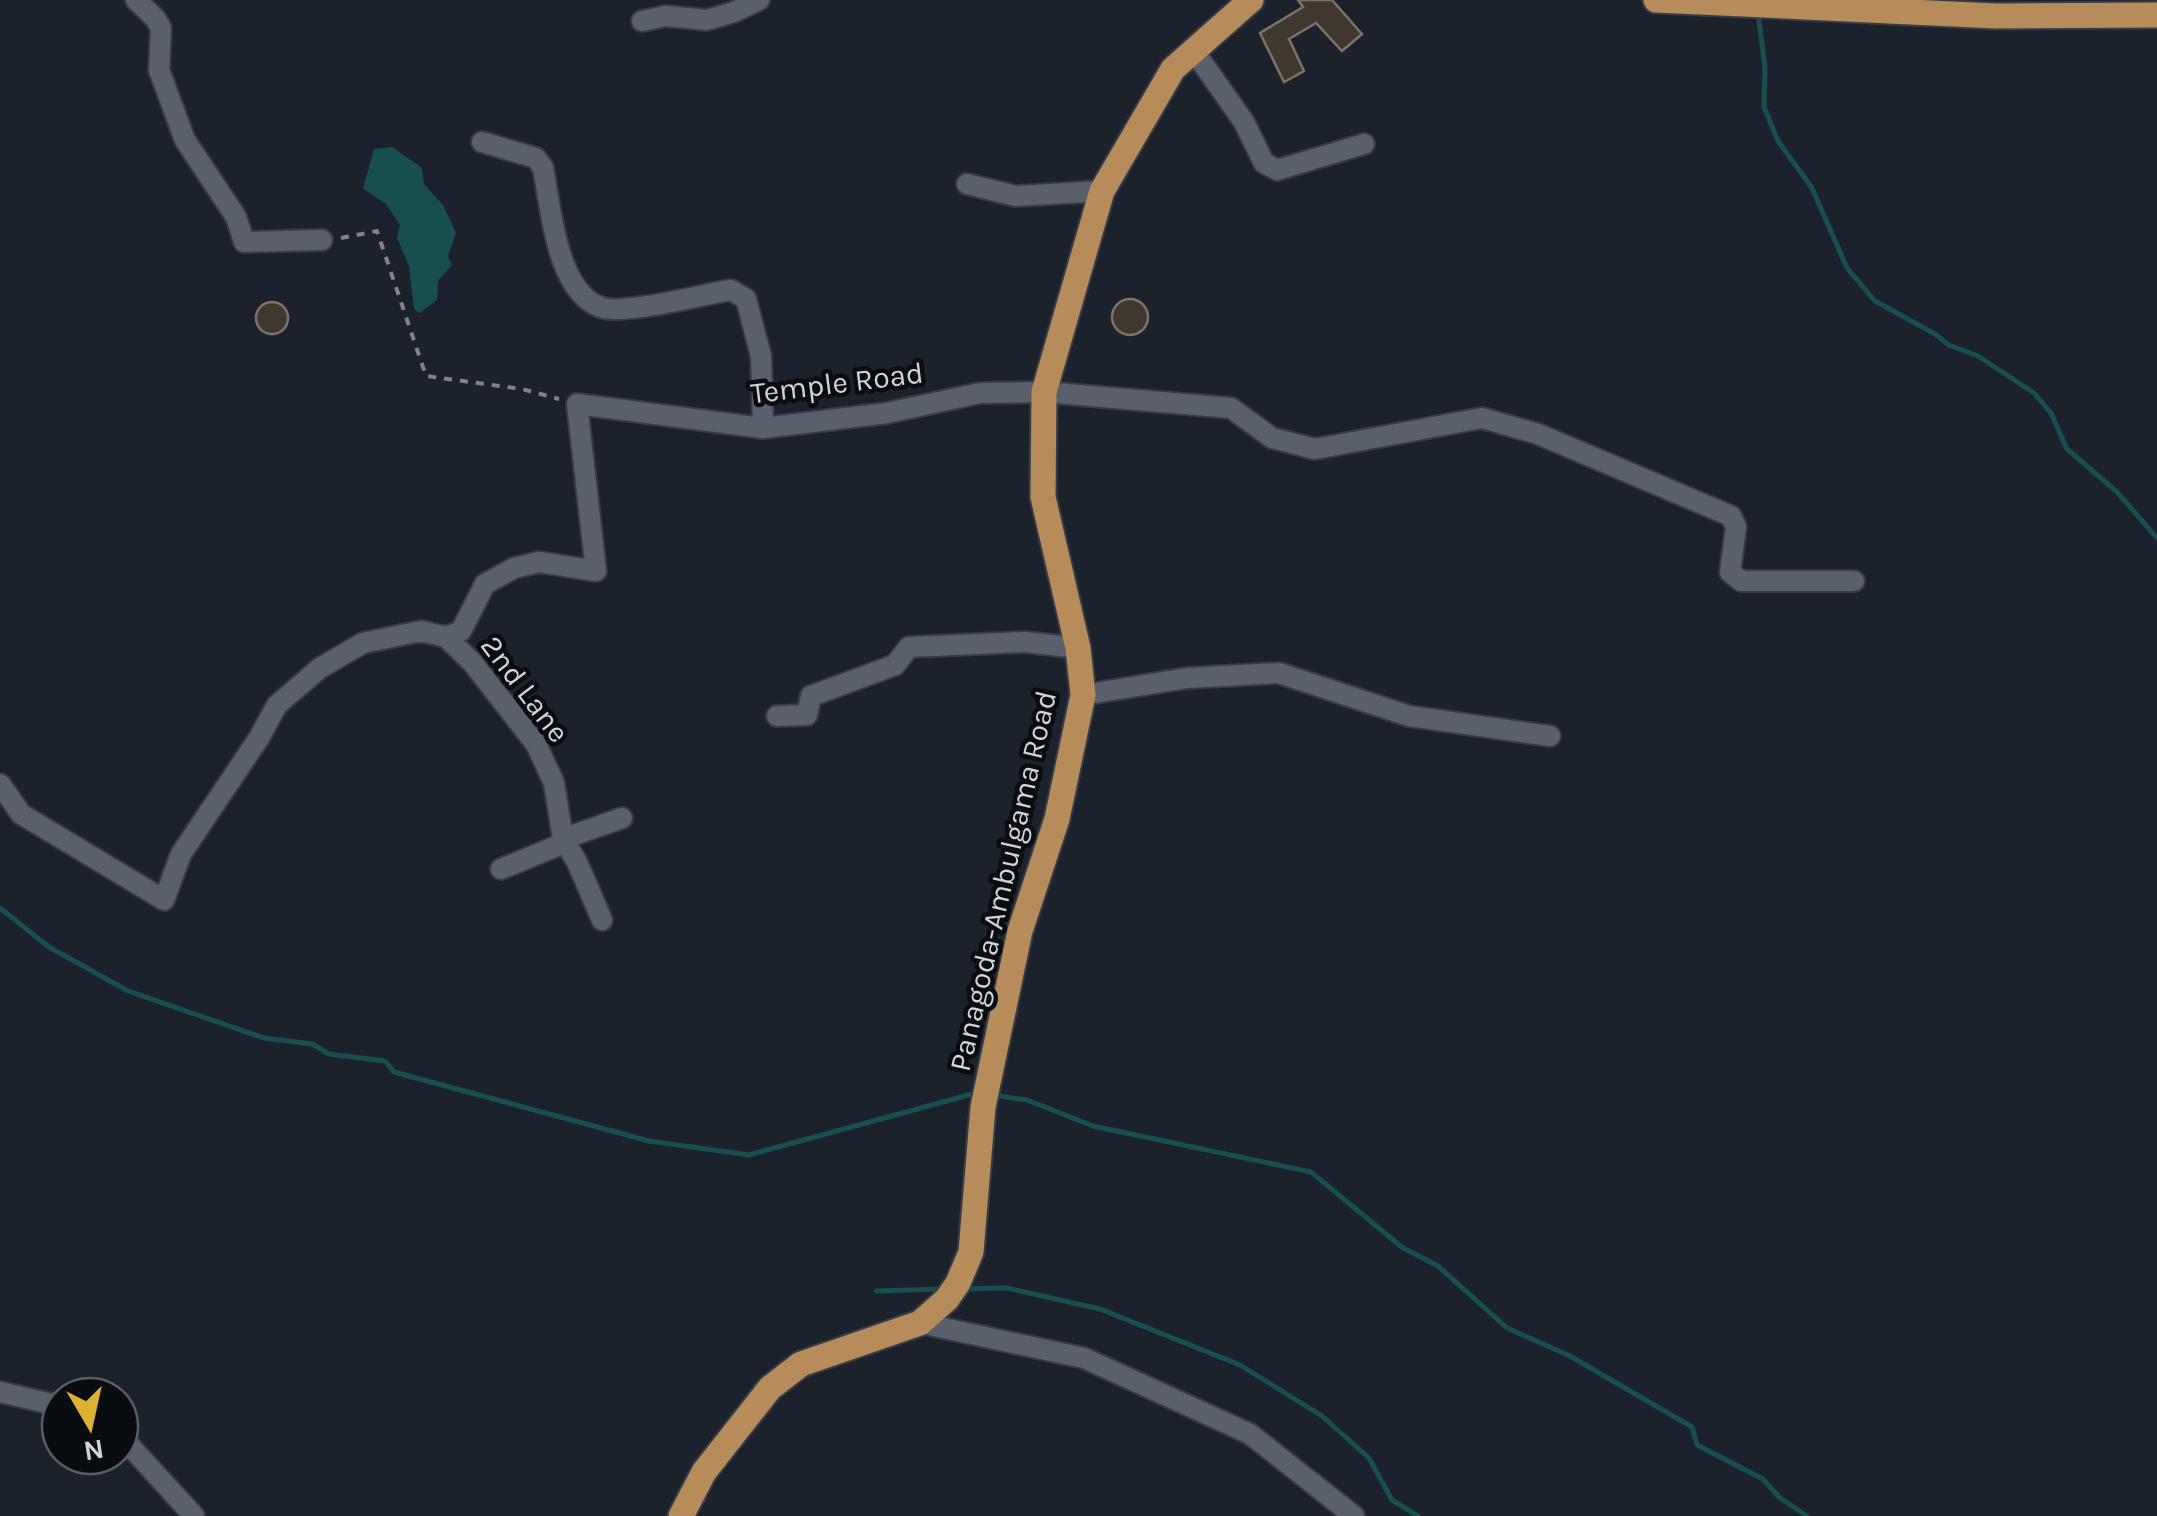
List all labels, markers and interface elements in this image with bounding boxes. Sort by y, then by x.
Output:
street label: Temple Road [749,355,925,411]
street label: 2nd Lane [473,628,577,750]
street label: Panagoda-Ambulgama Road [942,687,1064,1075]
north arrow [40,1376,140,1476]
text: N [81,1432,106,1468]

